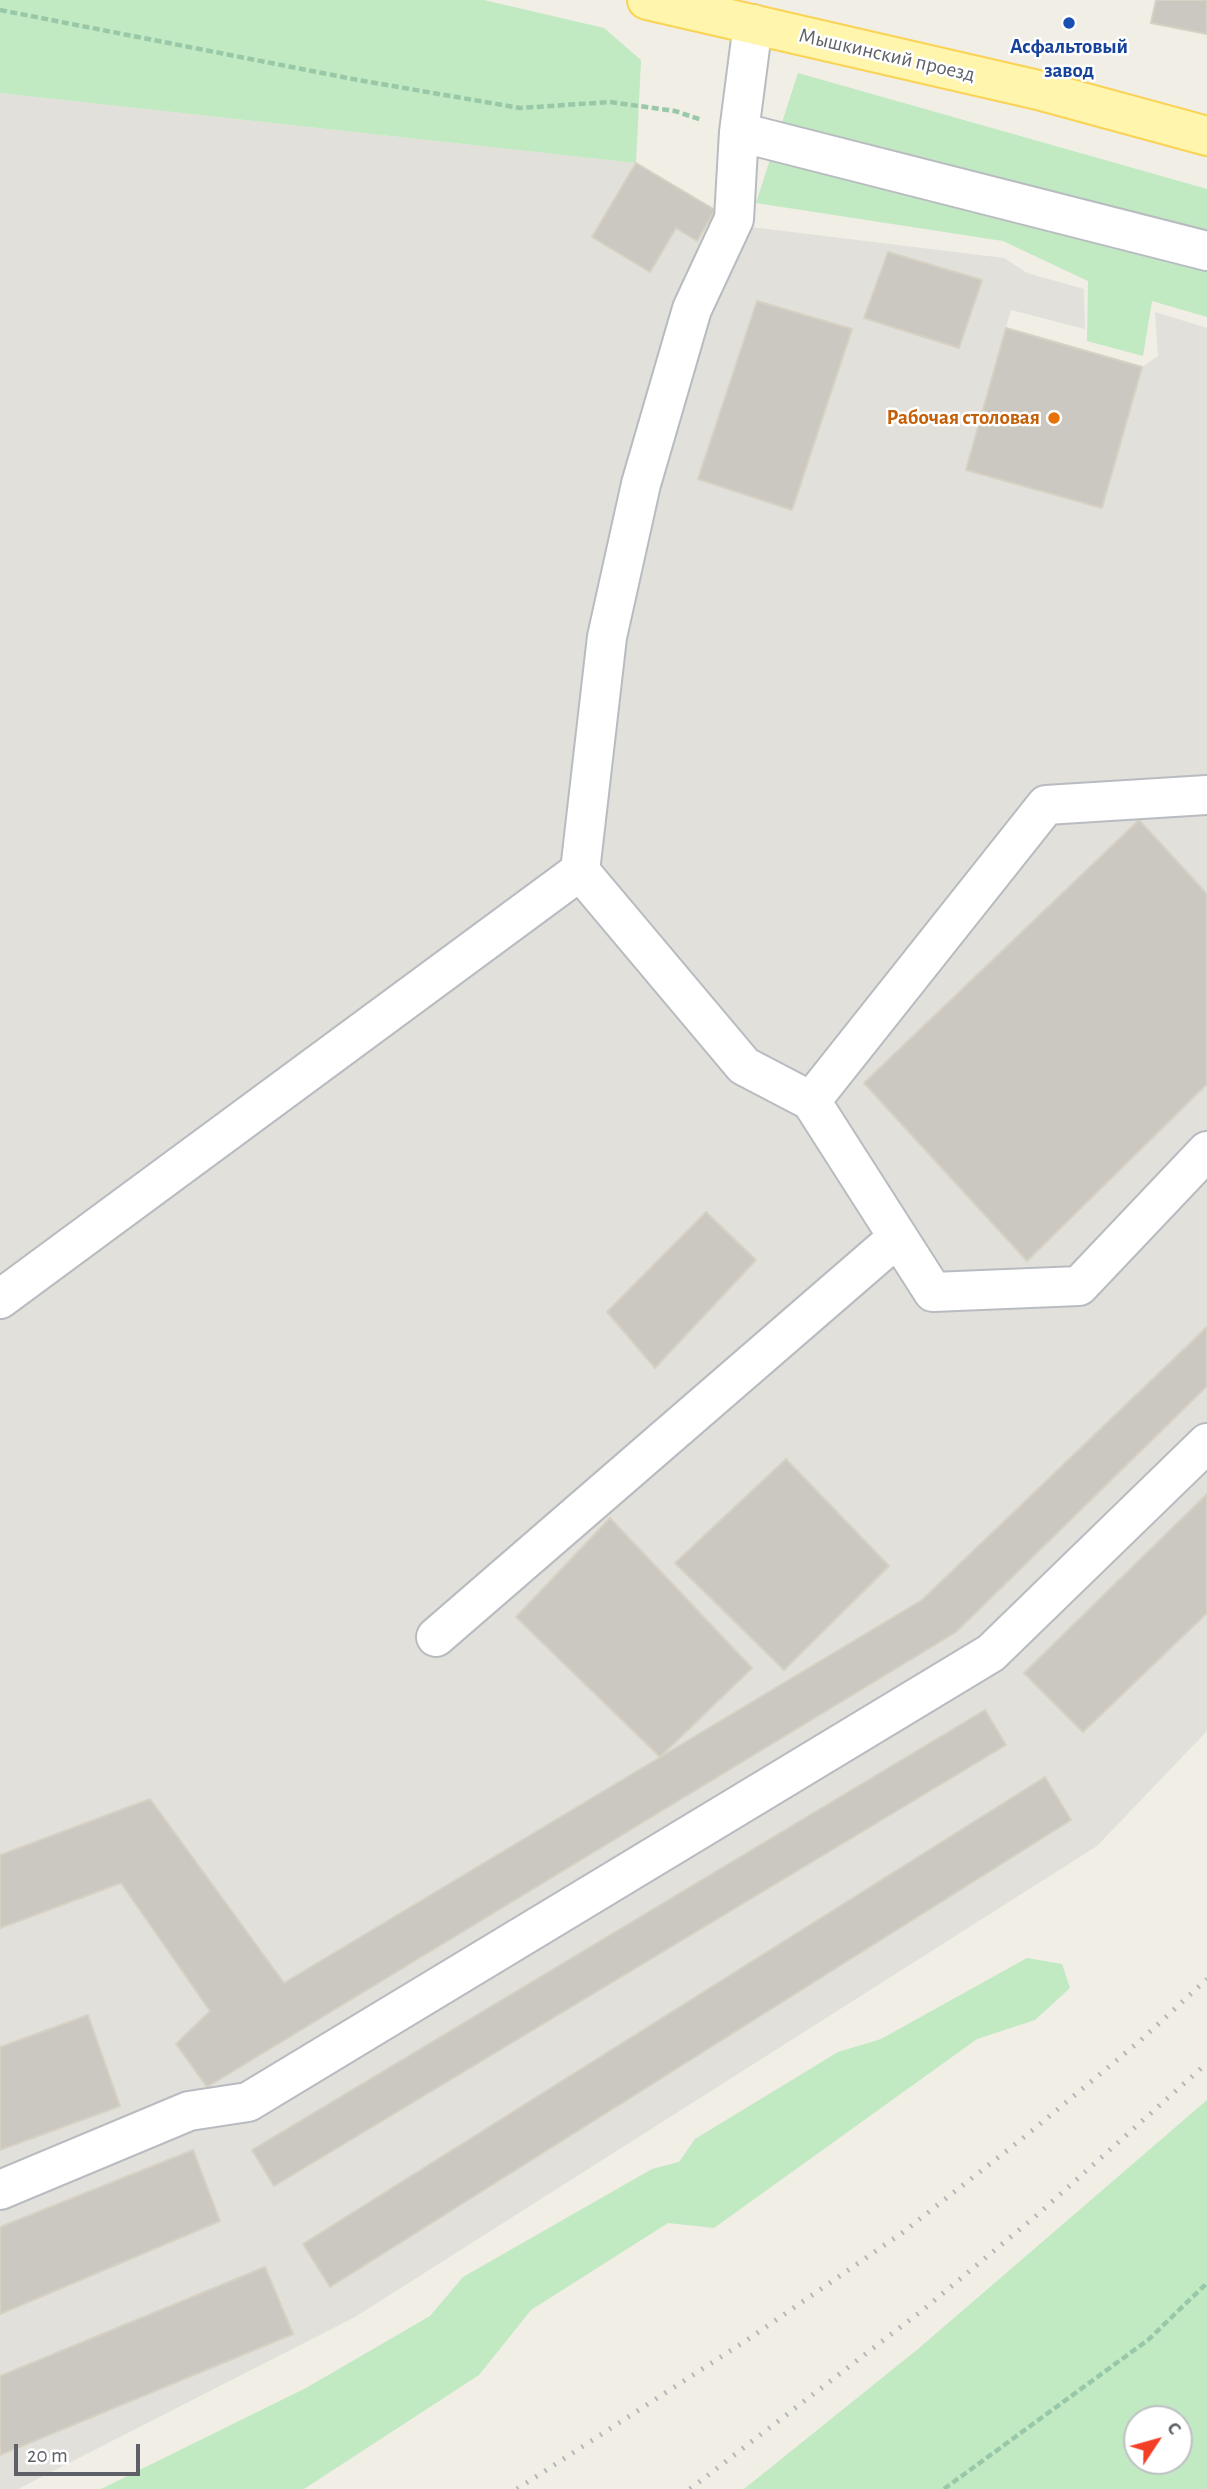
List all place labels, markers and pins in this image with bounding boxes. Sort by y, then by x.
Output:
marker: Асфальтовый завод [1061,15,1077,31]
place label: Асфальтовый завод [1010,34,1128,84]
place label: Рабочая столовая [887,405,1040,431]
marker: Рабочая столовая [1046,410,1062,426]

